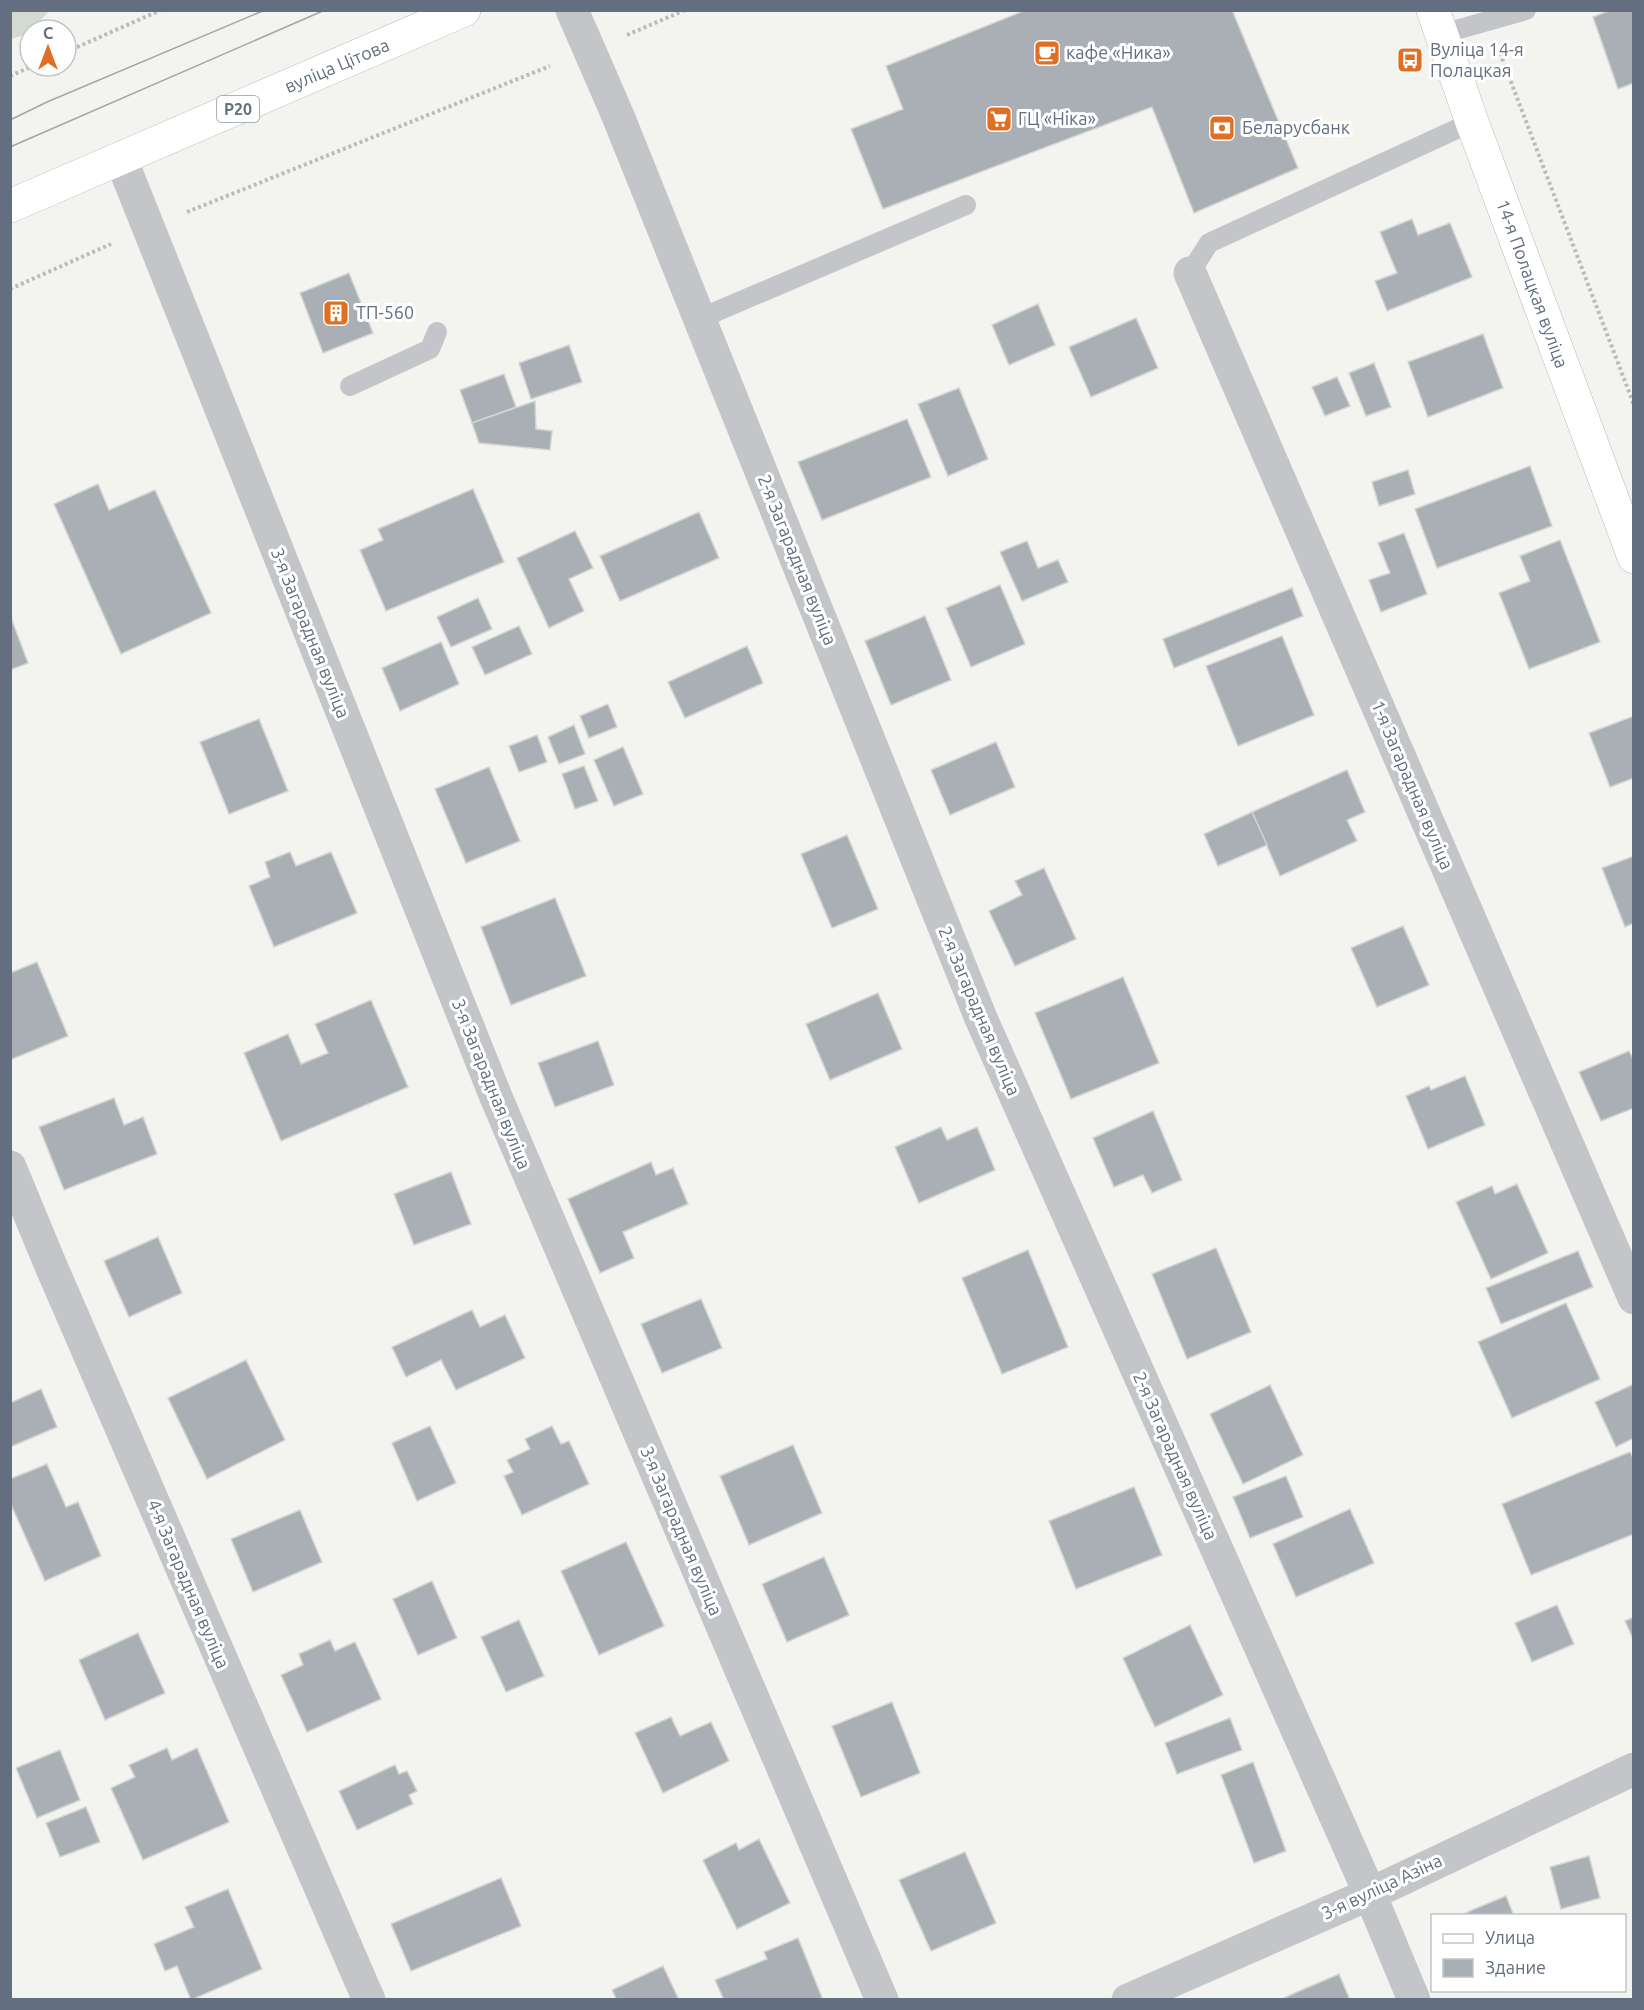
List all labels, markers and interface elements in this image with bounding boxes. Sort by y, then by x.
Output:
north arrow [18,18,78,78]
text: С [43,24,53,42]
street label: вуліца Цітова [281,34,392,96]
cafe icon: кафе «Ника» [1032,38,1062,68]
place label: Вуліца 14-я Полацкая [1430,39,1524,80]
place label: кафе «Ника» [1066,42,1171,62]
bus stop icon: Вуліца 14-я Полацкая [1395,45,1425,75]
road number: Р20 [217,96,259,122]
supermarket icon: ГЦ «Ніка» [984,104,1014,134]
place label: ГЦ «Ніка» [1018,108,1096,128]
bank icon: Беларусбанк [1207,113,1237,143]
place label: Беларусбанк [1242,117,1350,137]
street label: 14-я Полацкая вуліца [1493,197,1573,371]
building icon: ТП-560 [321,298,351,328]
place label: ТП-560 [356,302,414,322]
street label: 2-я Загарадная вуліца [755,472,841,648]
street label: 3-я Загарадная вуліца [268,545,354,721]
street label: 1-я Загарадная вуліца [1368,697,1458,872]
street label: 2-я Загарадная вуліца [935,923,1025,1098]
street label: 3-я Загарадная вуліца [449,996,535,1172]
street label: 2-я Загарадная вуліца [1130,1368,1222,1543]
street label: 3-я Загарадная вуліца [637,1443,727,1618]
street label: 4-я Загарадная вуліца [144,1496,234,1671]
street label: 3-я вуліца Азіна [1318,1849,1445,1923]
legend [1431,1914,1626,1992]
text: Улица [1485,1927,1535,1947]
text: Здание [1485,1957,1546,1977]

